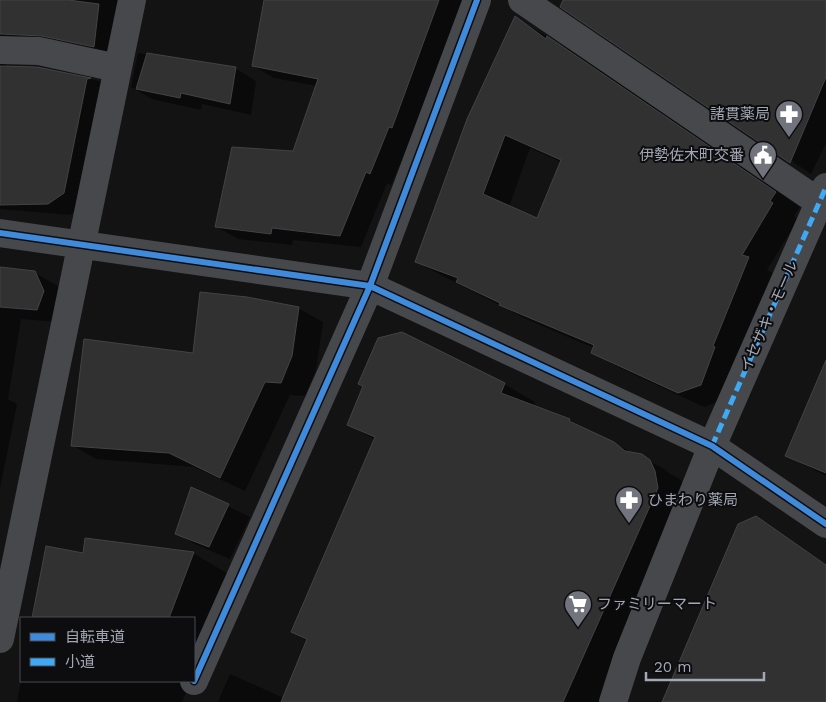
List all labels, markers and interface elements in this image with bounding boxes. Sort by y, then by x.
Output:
pharmacy icon: 諸貫薬局 [774,99,804,138]
place label: 諸貫薬局 [710,105,770,123]
public building icon: 伊勢佐木町交番 [748,140,778,179]
place label: 伊勢佐木町交番 [639,146,744,164]
street label: イセザキ・モール [736,258,802,374]
pharmacy icon: ひまわり薬局 [614,485,644,524]
place label: ひまわり薬局 [648,491,738,509]
supermarket icon: ファミリーマート [563,589,593,628]
place label: ファミリーマート [597,595,717,613]
legend [20,617,195,682]
text: 自転車道 [65,628,125,646]
scale bar [646,650,764,682]
text: 小道 [65,653,95,671]
text: 20 m [654,658,692,676]

